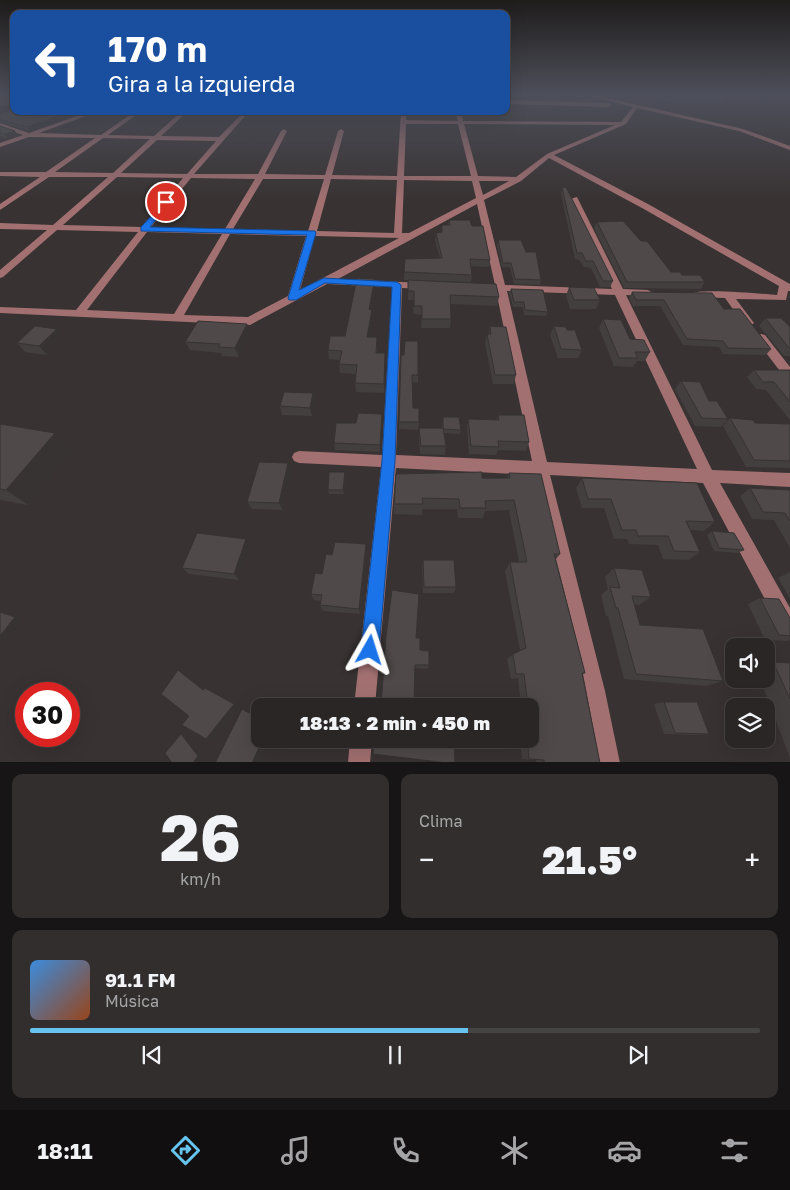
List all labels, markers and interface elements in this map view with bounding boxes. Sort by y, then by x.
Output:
text: 170 m [108,28,207,70]
icon: left [25,30,90,95]
text: Gira a la izquierda [108,70,296,97]
pin [145,181,187,223]
icon: arrive [152,188,180,216]
position arrow [343,623,395,675]
map controls [725,638,775,748]
button: sound [725,638,775,688]
speed limit sign: 30 [15,682,80,747]
button: layers [725,698,775,748]
text: 18:13 · 2 min · 450 m [300,711,490,734]
text: 26 [160,797,241,875]
text: Clima [419,811,463,831]
text: 21.5° [542,837,637,882]
text: − [419,843,434,876]
text: + [745,843,760,876]
text: km/h [180,869,221,889]
text: 91.1 FM [105,968,176,991]
text: Música [105,991,159,1011]
icon: previous [138,1041,166,1069]
icon: pause [381,1041,409,1069]
icon: next [624,1041,652,1069]
icon: directions [168,1133,203,1168]
icon: music [278,1133,313,1168]
icon: phone [388,1133,423,1168]
icon: climate [497,1133,532,1168]
icon: car [607,1133,642,1168]
icon: filters [717,1133,752,1168]
text: 18:11 [37,1137,93,1164]

